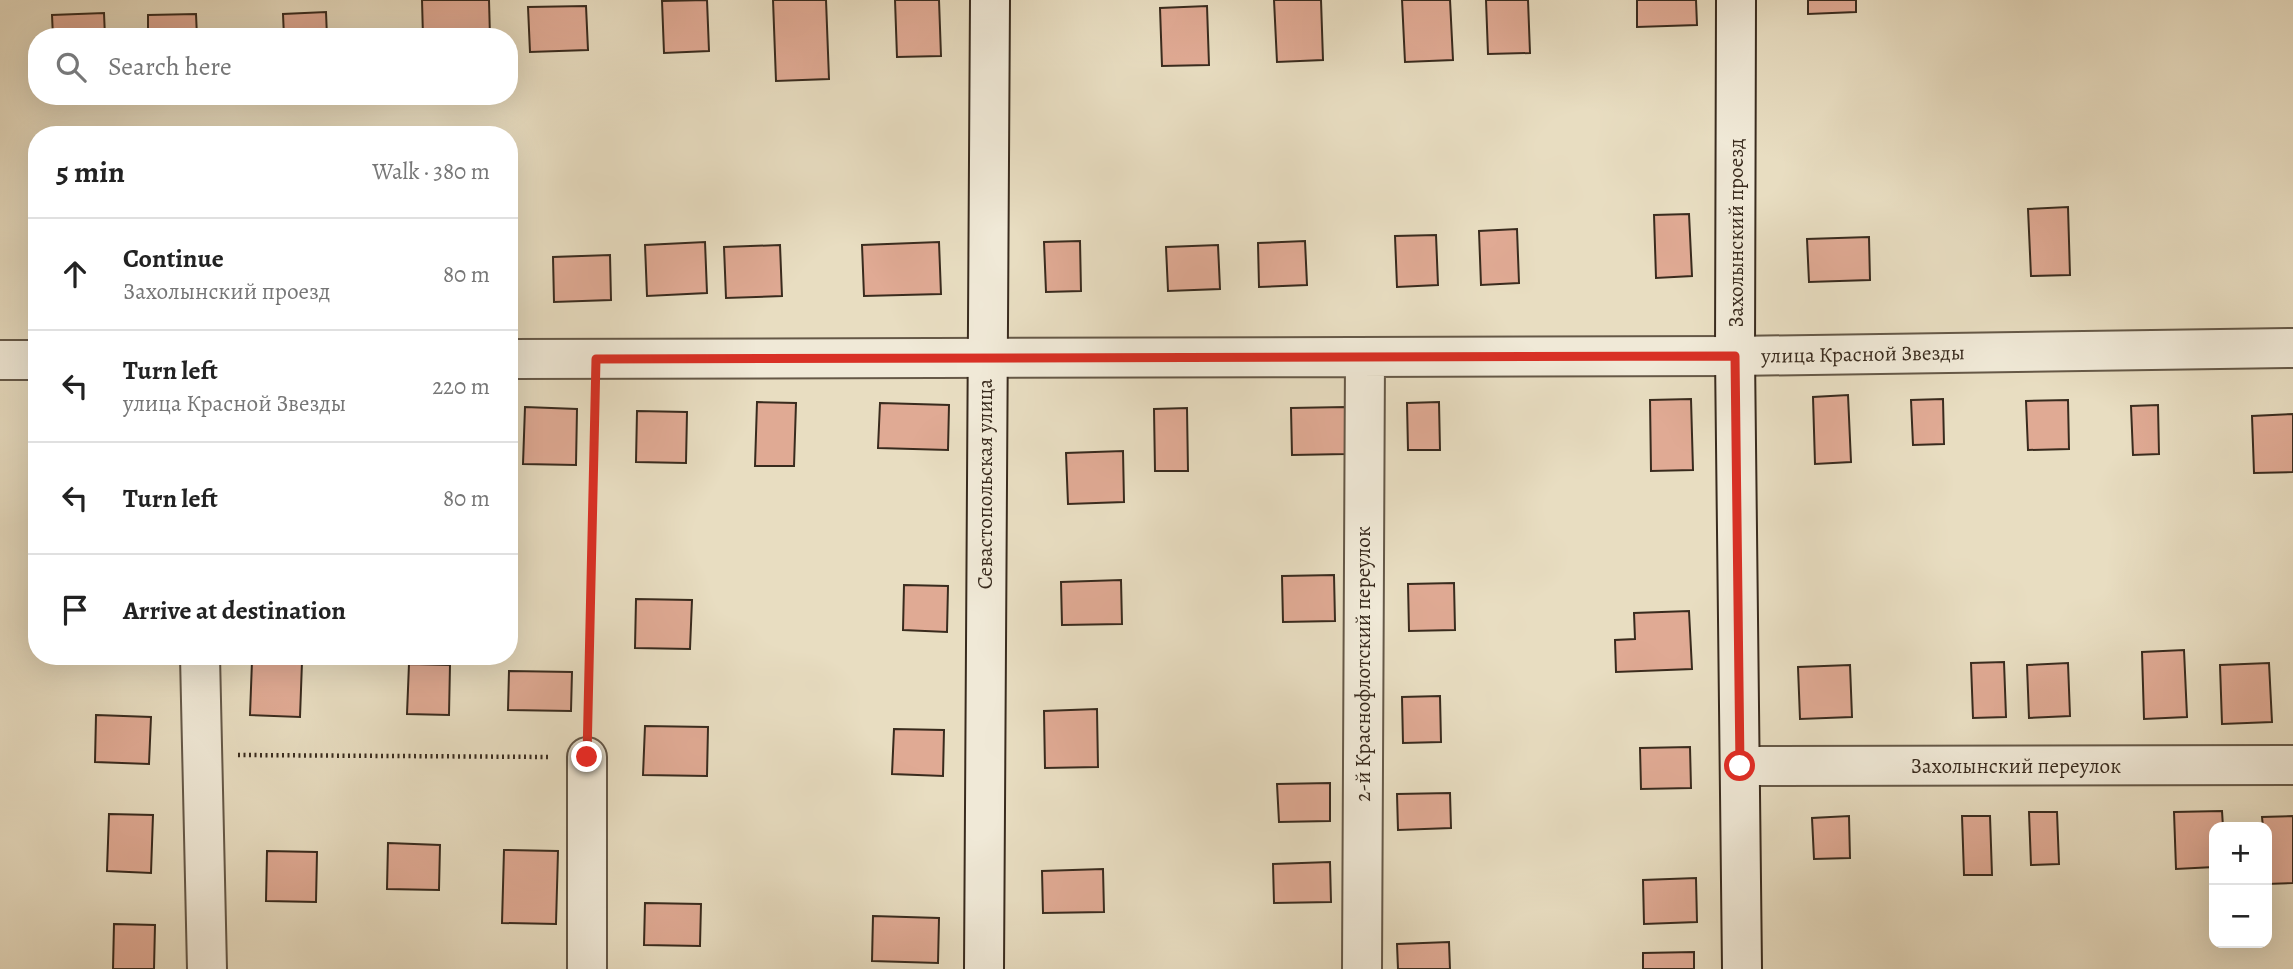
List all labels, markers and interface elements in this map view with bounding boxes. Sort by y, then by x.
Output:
search box [28,28,518,105]
icon: search [52,48,90,86]
text: Search here [108,49,232,84]
street label: Захолынский проезд [1722,138,1750,328]
text: 5 min [56,152,125,192]
text: Walk · 380 m [372,156,490,187]
text: Continue [123,241,224,276]
icon: ahead [56,255,94,293]
text: 80 m [443,259,490,290]
text: Захолынский проезд [123,276,330,307]
street label: улица Красной Звезды [1760,338,1965,370]
text: Turn left [123,353,218,388]
icon: left [56,367,94,405]
text: 220 m [432,371,490,402]
street label: Севастопольская улица [971,379,999,589]
text: улица Красной Звезды [123,388,346,419]
icon: left [56,479,94,517]
text: Turn left [123,481,218,516]
text: 80 m [443,483,490,514]
street label: 2-й Краснофлотский переулок [1349,526,1377,802]
icon: arrive [56,591,94,629]
text: Arrive at destination [123,593,346,628]
route end [571,741,602,772]
route start [1724,750,1755,781]
street label: Захолынский переулок [1911,752,2121,780]
map controls [2209,822,2272,948]
button: + [2209,822,2272,885]
button: − [2209,885,2272,948]

